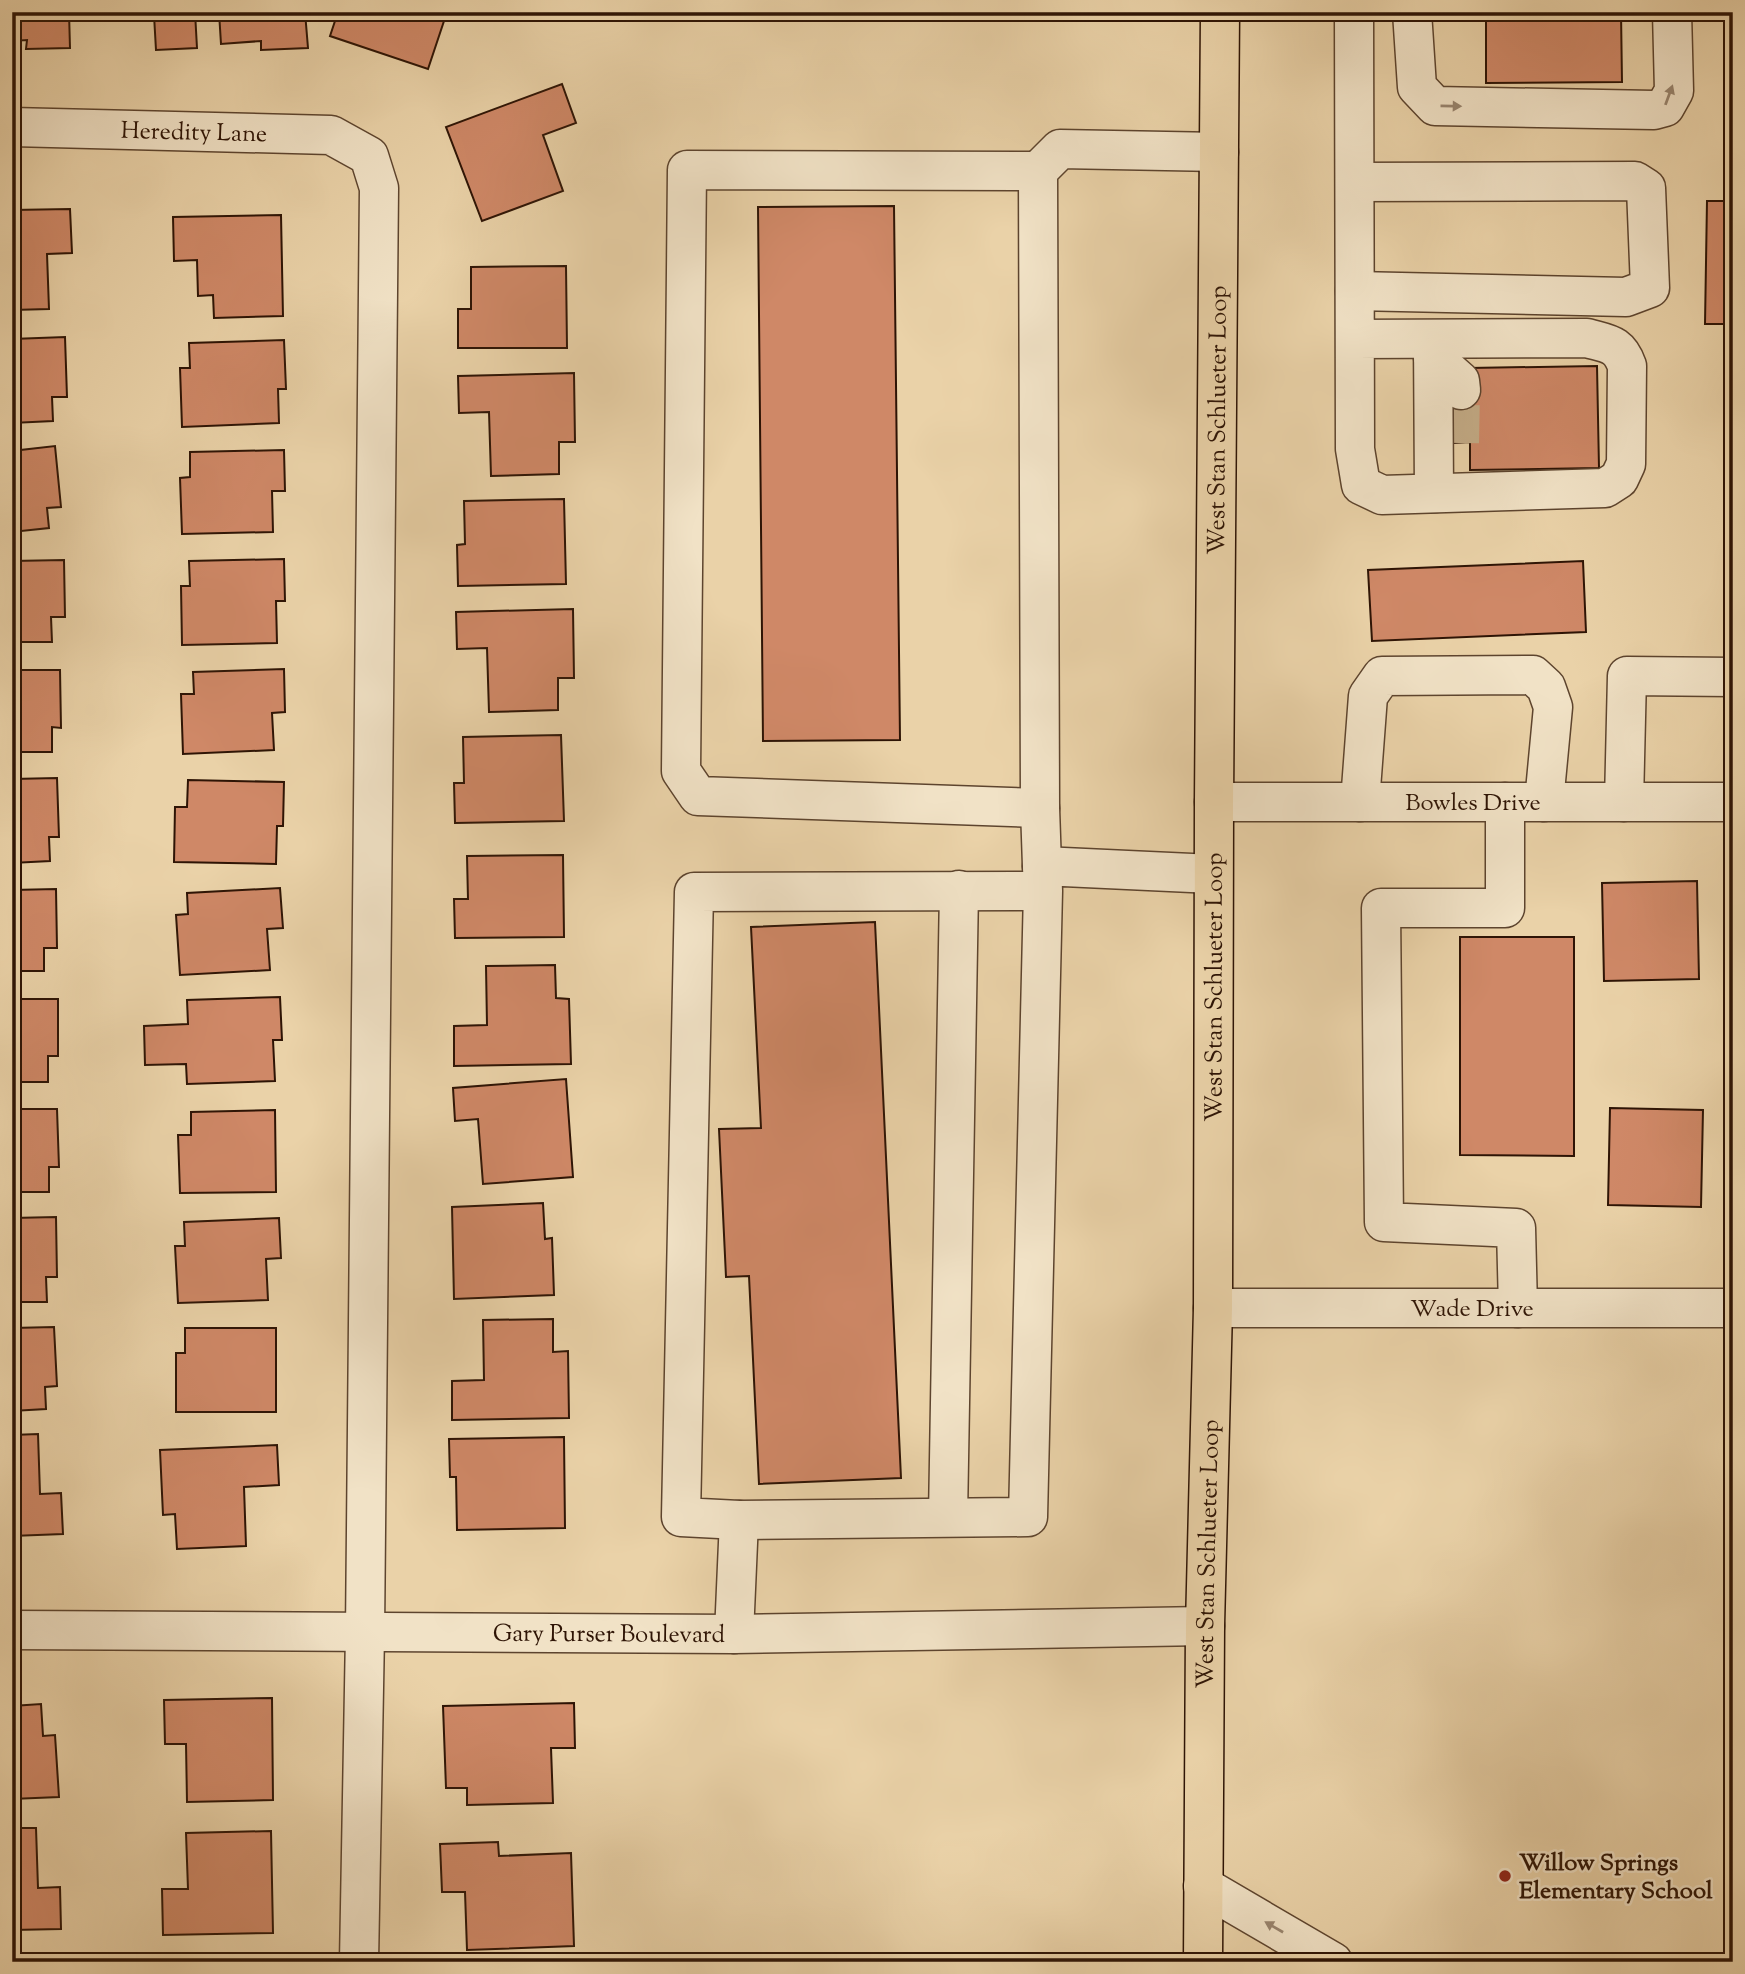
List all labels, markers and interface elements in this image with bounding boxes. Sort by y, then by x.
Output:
one-way arrow [1664,84,1675,105]
one-way arrow [1440,100,1462,112]
street label: Heredity Lane [120,115,268,152]
street label: West Stan Schlueter Loop [1201,285,1237,555]
street label: Bowles Drive [1405,787,1541,821]
street label: West Stan Schlueter Loop [1198,853,1233,1122]
street label: Wade Drive [1410,1293,1534,1327]
street label: West Stan Schlueter Loop [1190,1419,1229,1689]
street label: Gary Purser Boulevard [493,1618,726,1653]
place label: Willow Springs Elementary School [1519,1847,1713,1909]
marker: Willow Springs Elementary School [1497,1868,1513,1884]
one-way arrow [1265,1921,1284,1934]

